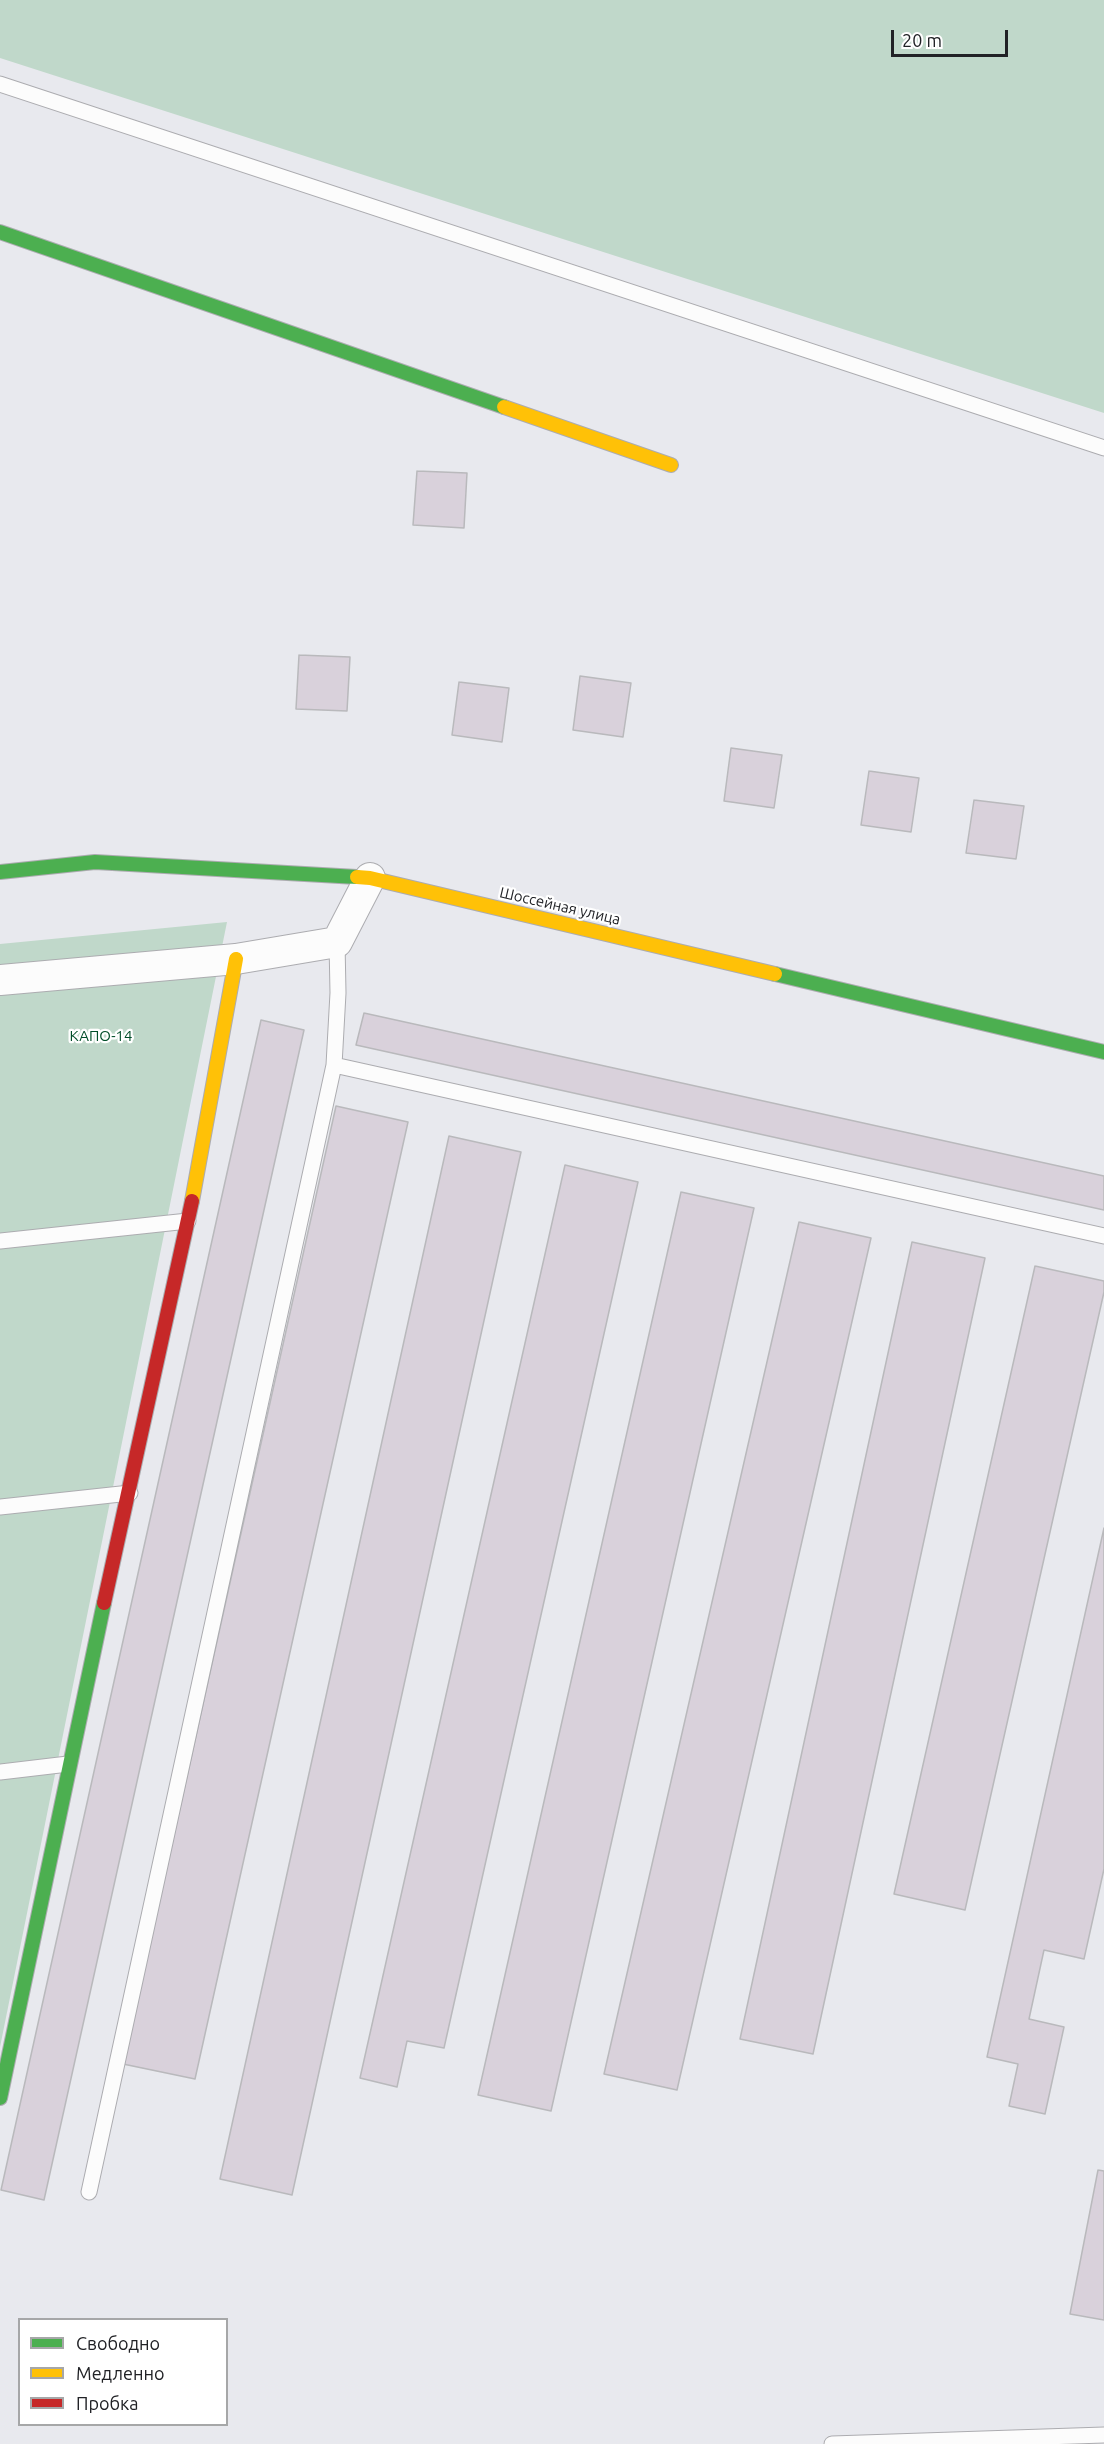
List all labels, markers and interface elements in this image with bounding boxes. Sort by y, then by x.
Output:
scale bar [894,18,1011,56]
text: 20 m [902,30,942,50]
street label: Шоссейная улица [498,883,622,929]
park label: КАПО-14 [70,1027,132,1045]
legend [18,2318,228,2426]
text: Свободно [76,2333,160,2353]
text: Медленно [76,2363,165,2383]
text: Пробка [76,2393,139,2413]

